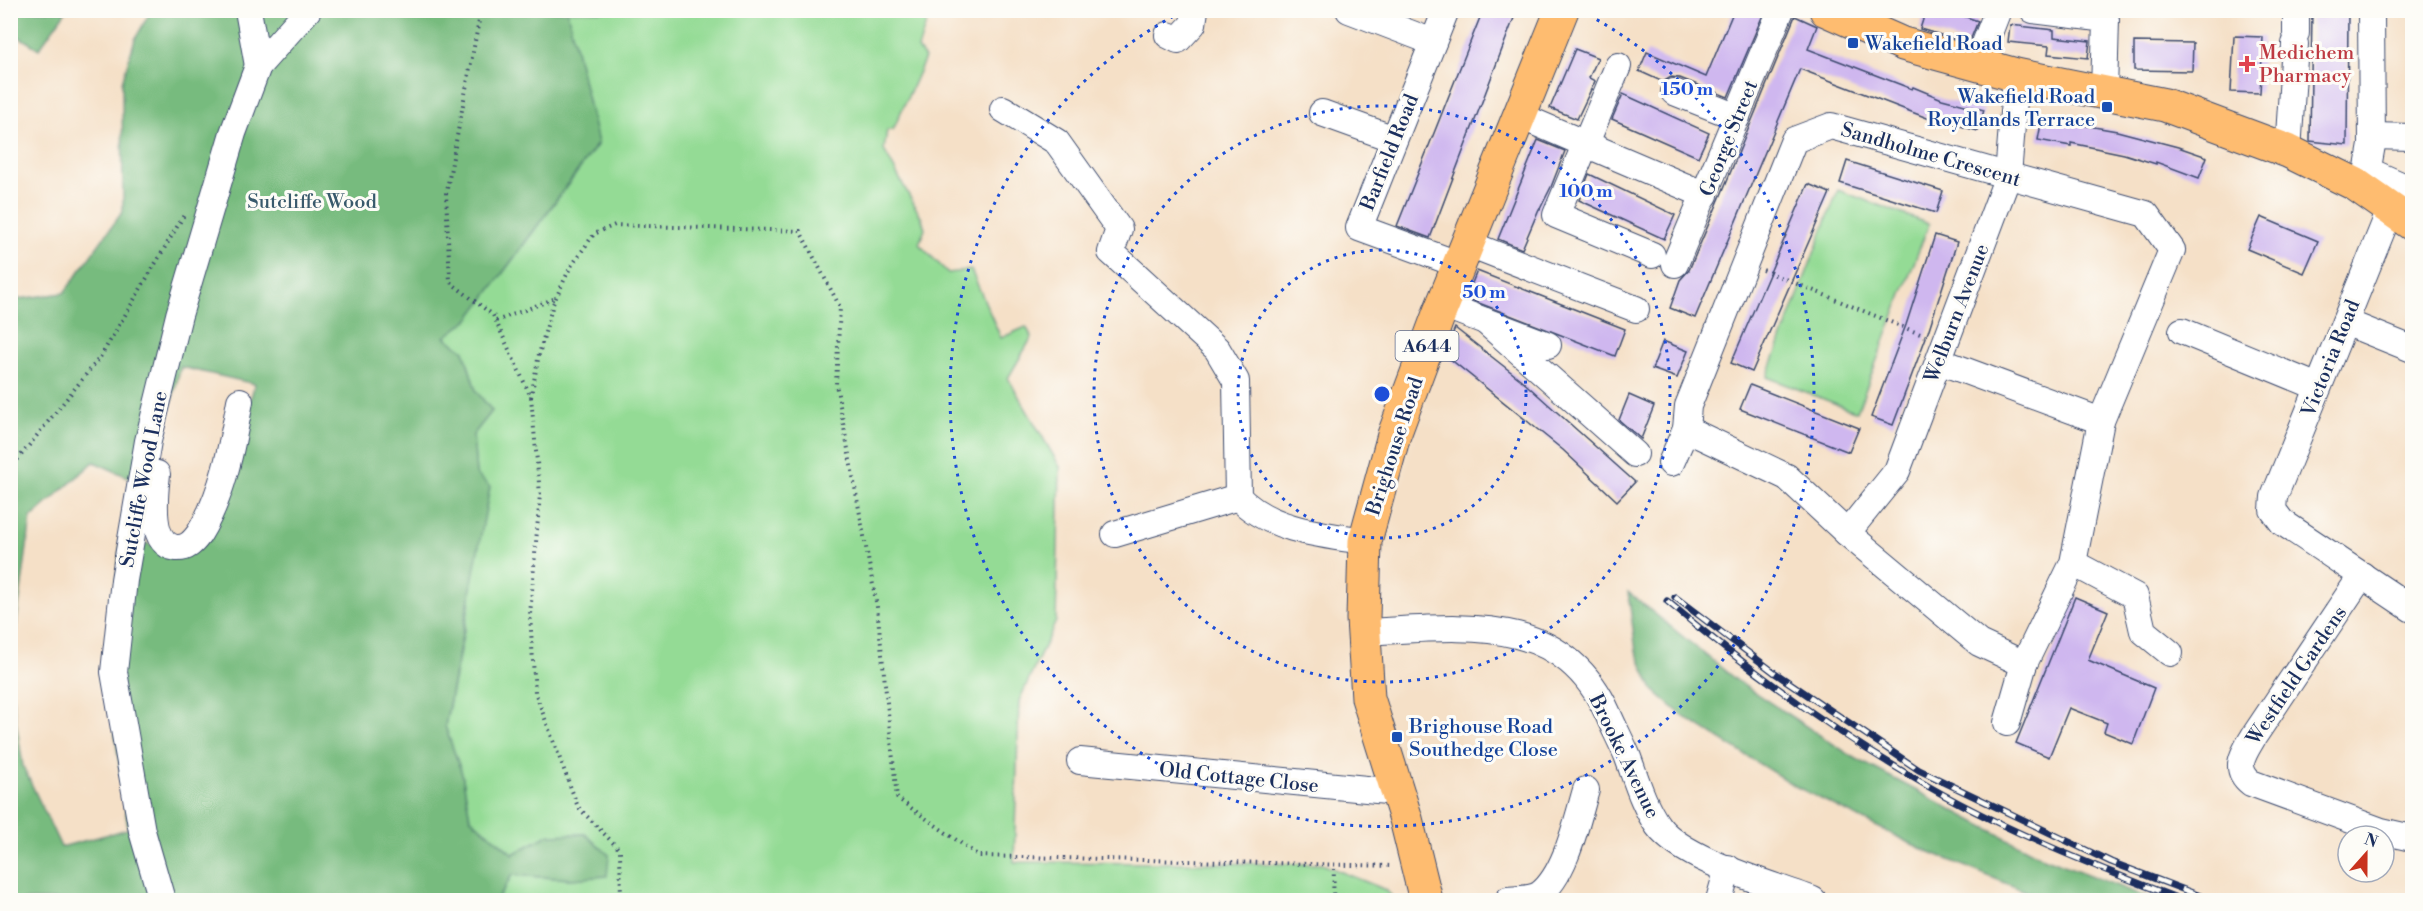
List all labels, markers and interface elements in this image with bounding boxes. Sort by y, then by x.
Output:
place label: Wakefield Road [1864,32,2003,57]
marker: Wakefield Road [1846,36,1860,50]
place label: Medichem Pharmacy [2259,41,2355,89]
marker: Medichem Pharmacy [2240,57,2254,71]
street label: George Street [1695,77,1764,200]
text: 150 m [1661,78,1714,101]
place label: Wakefield Road Roydlands Terrace [1927,85,2096,133]
street label: Barfield Road [1355,90,1425,215]
marker: Wakefield Road Roydlands Terrace [2100,100,2114,114]
street label: Sandholme Crescent [1838,118,2023,193]
text: 100 m [1559,180,1613,203]
park label: Sutcliffe Wood [247,190,377,215]
street label: Welburn Avenue [1919,241,1995,387]
text: 50 m [1462,281,1506,304]
street label: Victoria Road [2296,296,2366,422]
road number: A644 [1396,331,1458,361]
street label: Brighouse Road [1361,374,1430,520]
centre of rings [1372,384,1392,404]
street label: Sutcliffe Wood Lane [115,389,174,570]
street label: Westfield Gardens [2241,602,2353,751]
street label: Brooke Avenue [1582,689,1665,823]
place label: Brighouse Road Southedge Close [1408,715,1558,763]
marker: Brighouse Road Southedge Close [1390,730,1404,744]
street label: Old Cottage Close [1158,758,1320,799]
north arrow [2336,824,2396,884]
text: N [2362,829,2381,853]

